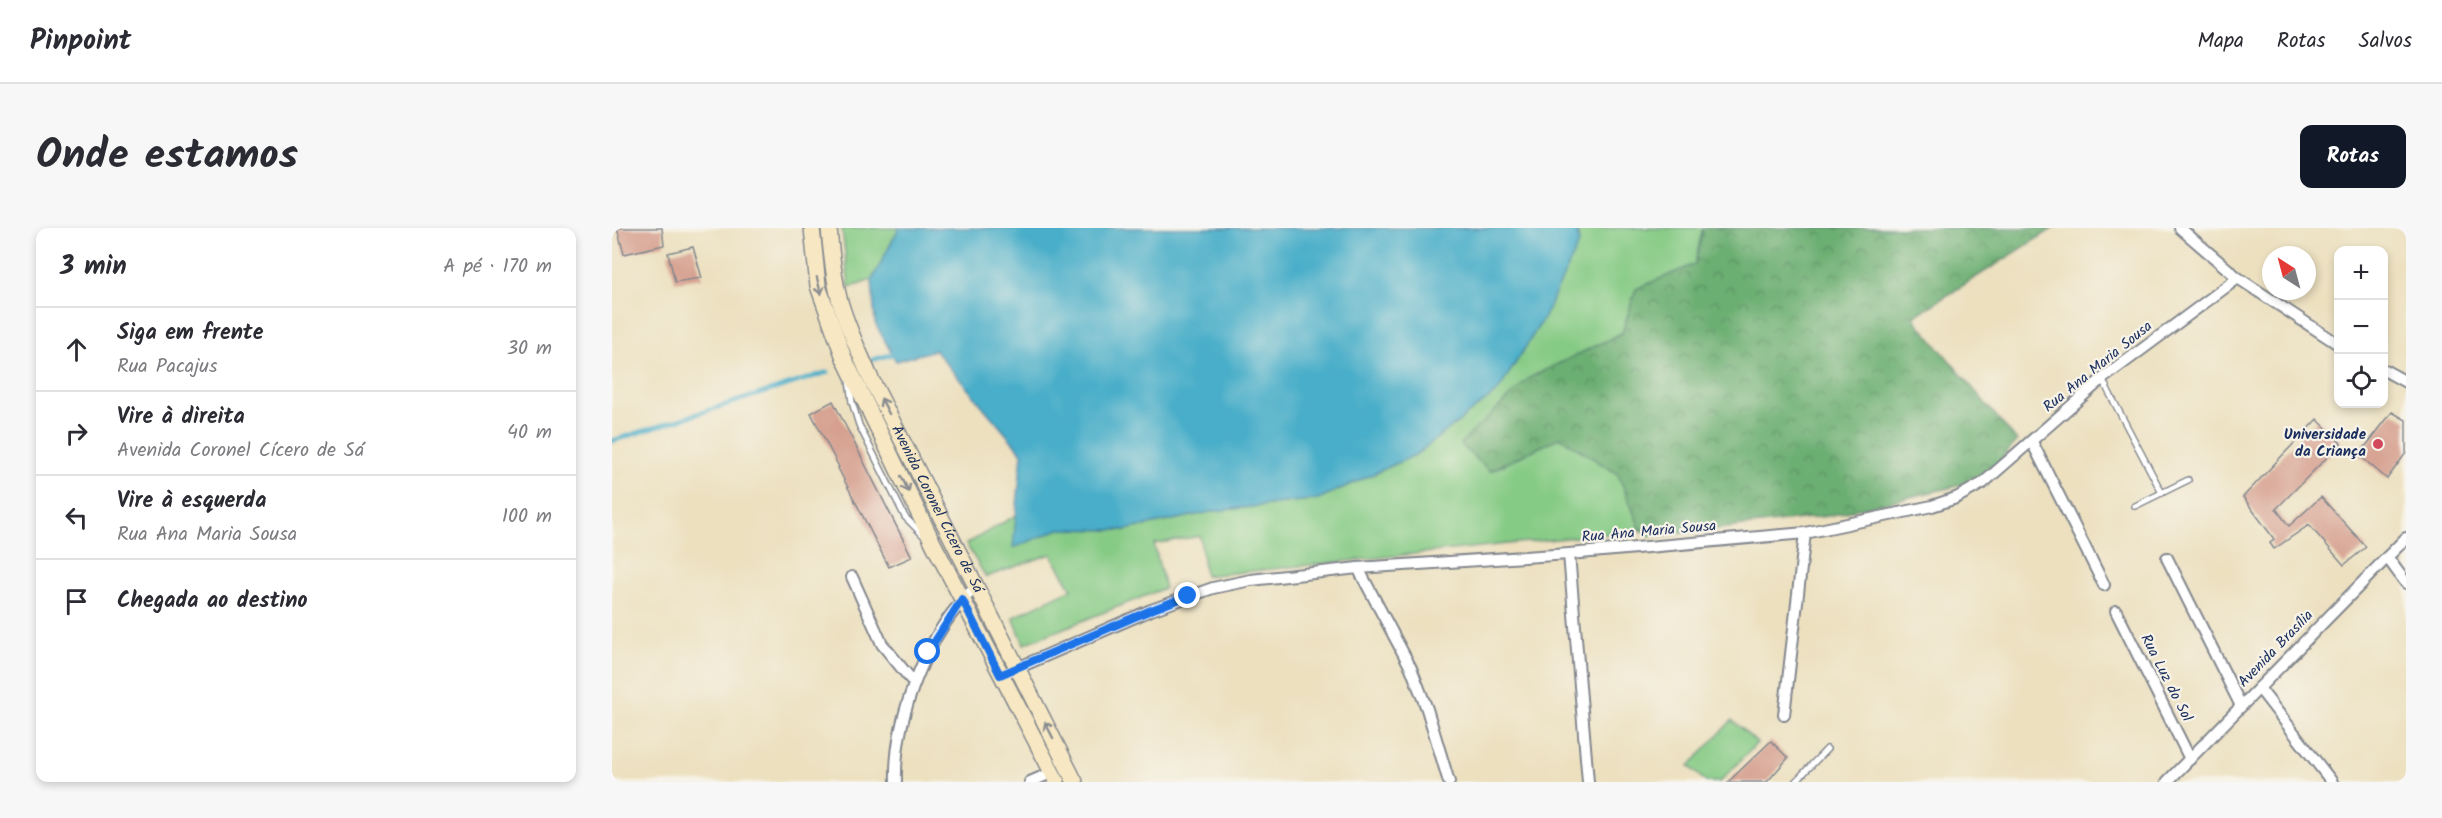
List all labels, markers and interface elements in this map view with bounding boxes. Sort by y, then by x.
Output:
text: Pinpoint [30,19,131,64]
text: Mapa [2198,25,2244,58]
text: Rotas [2277,25,2326,58]
text: Salvos [2359,25,2412,58]
text: Onde estamos [36,123,298,190]
button: Rotas [2300,125,2406,188]
text: 3 min [60,246,127,288]
north arrow [2262,246,2316,300]
map controls [2334,246,2388,408]
button: + [2334,246,2388,300]
text: A pé · 170 m [443,251,552,283]
one-way arrow [813,276,825,295]
button: − [2334,300,2388,354]
street label: Rua Ana Maria Sousa [2038,315,2158,419]
text: Siga em frente [117,316,263,351]
icon: ahead [60,333,93,366]
text: 30 m [507,333,552,365]
text: Rua Pacajus [117,351,217,383]
button: locate [2334,354,2388,408]
one-way arrow [878,397,890,415]
text: Vire à direita [117,400,245,435]
icon: right [60,417,93,450]
text: 40 m [507,417,552,449]
street label: Avenida Coronel Cícero de Sá [884,421,990,599]
place label: Universidade da Criança [2284,423,2367,464]
text: Avenida Coronel Cícero de Sá [117,435,364,467]
marker: Universidade da Criança [2371,437,2385,451]
one-way arrow [899,474,911,492]
text: Vire à esquerda [117,484,266,519]
icon: left [60,501,93,534]
text: 100 m [502,501,552,533]
street label: Rua Ana Maria Sousa [1581,514,1717,550]
text: Rua Ana Maria Sousa [117,519,297,551]
route end [1174,582,1200,608]
text: Chegada ao destino [117,584,308,619]
icon: arrive [60,585,93,618]
street label: Avenida Brasília [2233,605,2319,693]
street label: Rua Luz do Sol [2134,630,2199,726]
route start [914,638,940,664]
one-way arrow [1042,721,1054,739]

